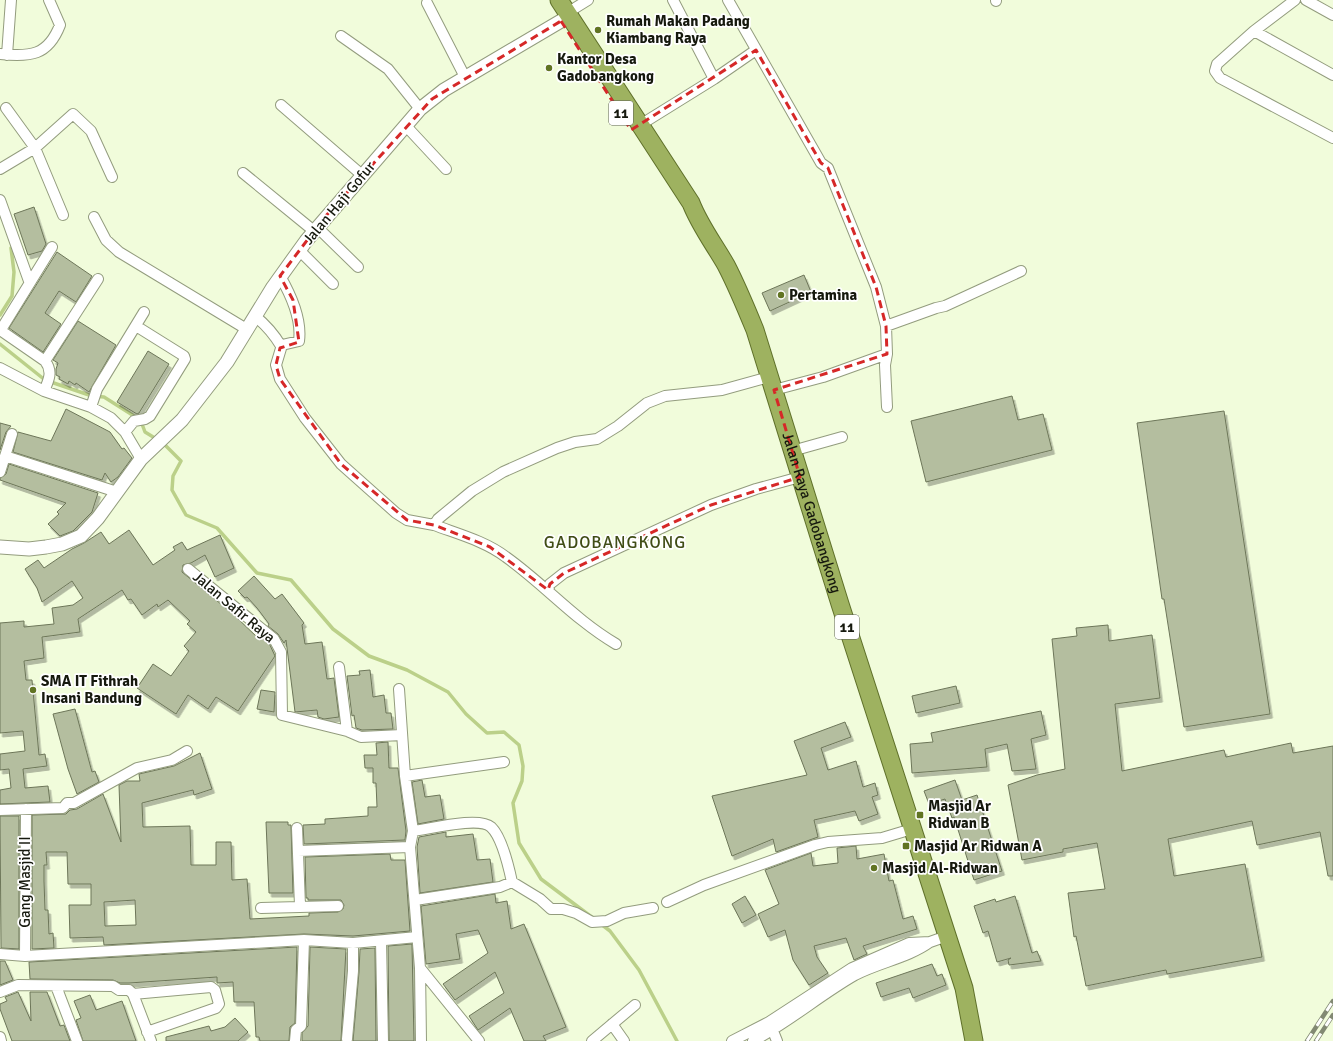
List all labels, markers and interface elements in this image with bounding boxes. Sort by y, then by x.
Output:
place label: Rumah Makan Padang Kiambang Raya [606,12,750,47]
marker: Rumah Makan Padang Kiambang Raya [593,25,603,35]
place label: Kantor Desa Gadobangkong [557,50,654,85]
marker: Kantor Desa Gadobangkong [544,63,554,73]
road number: 11 [609,101,633,125]
street label: Jalan Haji Gofur [299,157,379,248]
place label: Pertamina [789,286,858,304]
marker: Pertamina [776,290,786,300]
street label: Jalan Raya Gadobangkong [778,430,845,595]
district label: GADOBANGKONG [544,532,686,553]
street label: Jalan Safir Raya [189,567,279,647]
road number: 11 [835,615,859,639]
place label: SMA IT Fithrah Insani Bandung [41,672,142,707]
marker: SMA IT Fithrah Insani Bandung [28,685,38,695]
place label: Masjid Ar Ridwan B [928,797,991,832]
marker: Masjid Ar Ridwan B [915,810,925,820]
street label: Gang Masjid II [16,836,34,928]
place label: Masjid Ar Ridwan A [914,837,1042,855]
marker: Masjid Ar Ridwan A [901,841,911,851]
place label: Masjid Al-Ridwan [882,859,998,877]
marker: Masjid Al-Ridwan [869,863,879,873]

